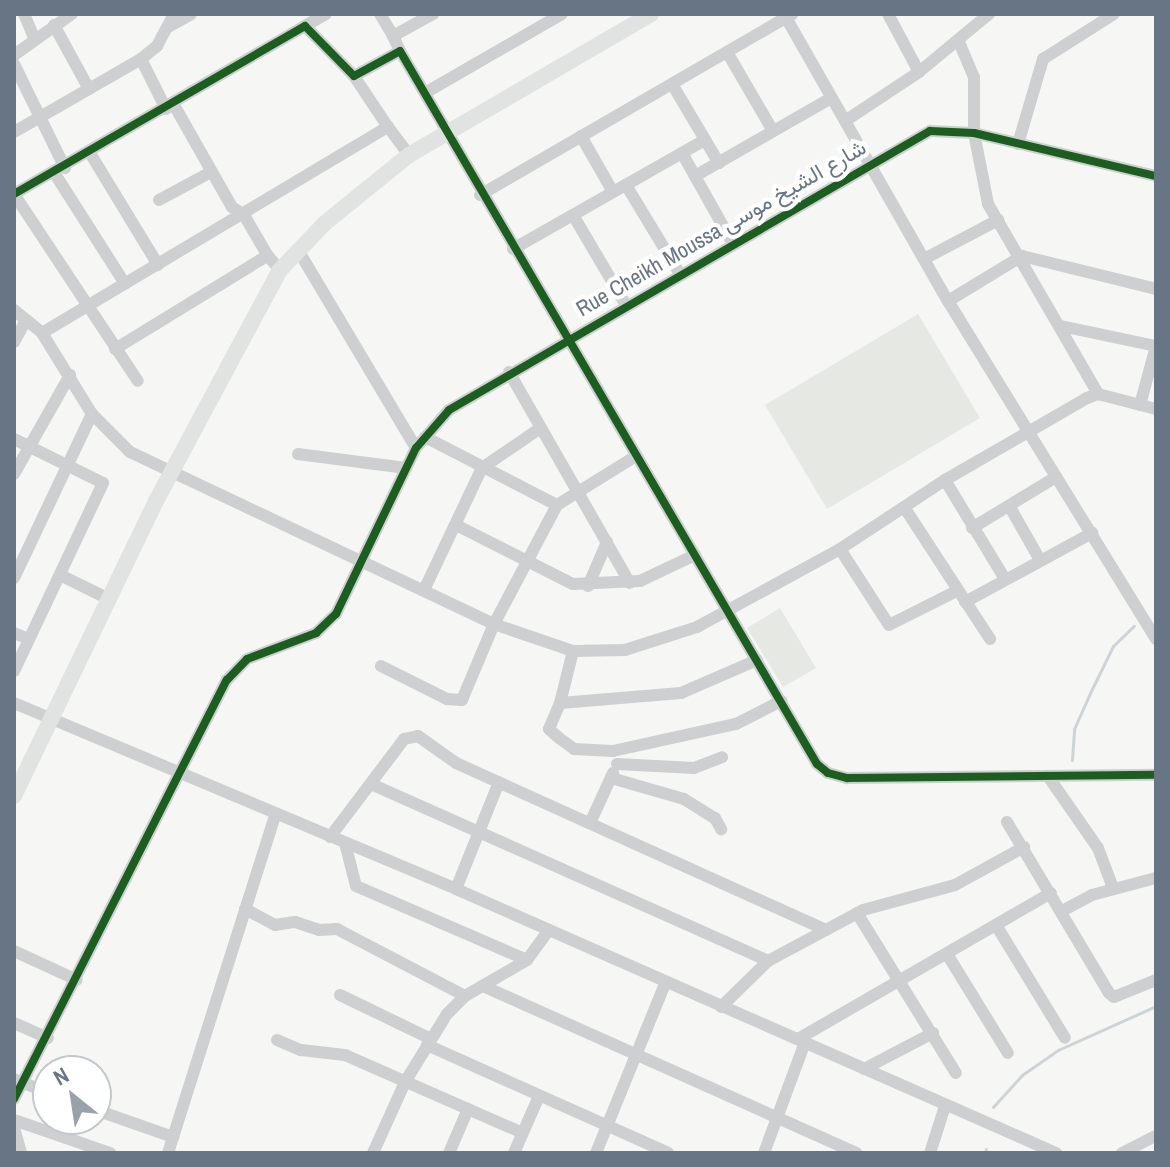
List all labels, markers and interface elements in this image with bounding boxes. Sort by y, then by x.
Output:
street label: Rue Cheikh Moussa شارع الشيخ موسى [571,134,871,322]
north arrow [32,1055,112,1135]
text: N [48,1060,74,1092]

